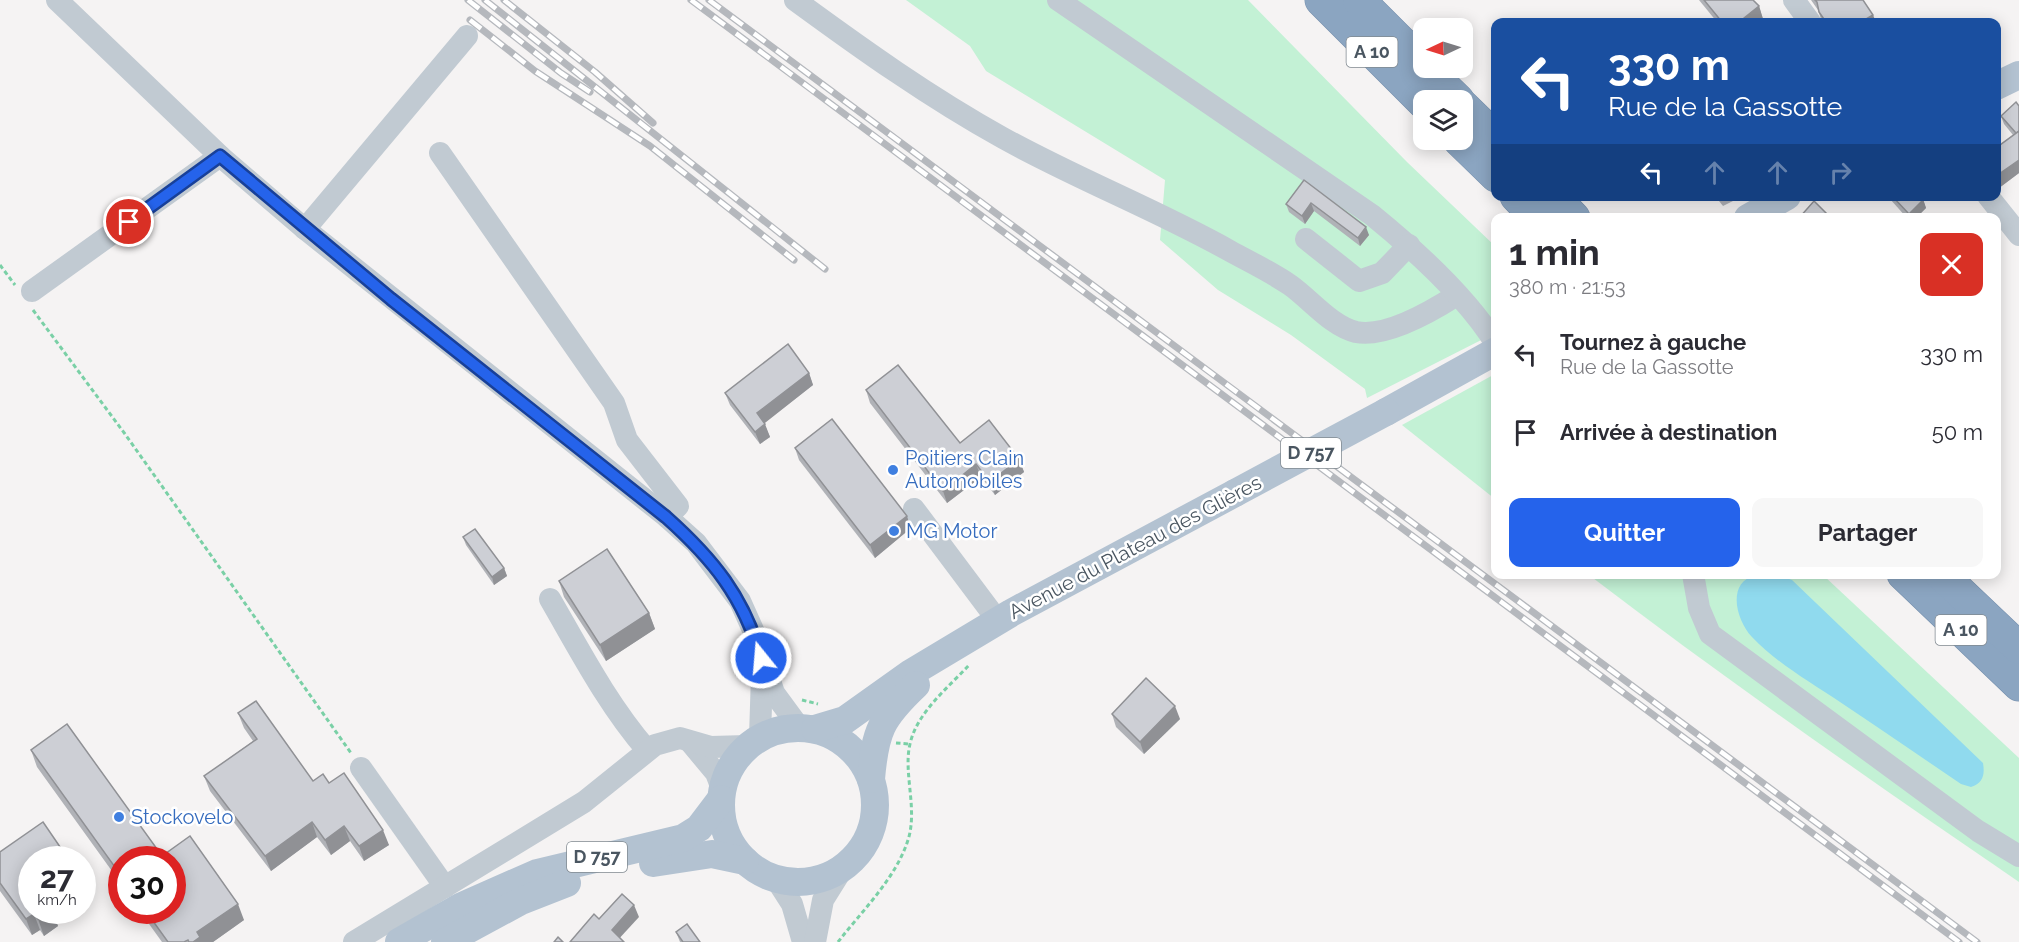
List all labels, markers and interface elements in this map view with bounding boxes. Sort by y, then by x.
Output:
north arrow [1413,18,1473,78]
map controls [1413,18,1473,150]
road number: A 10 [1346,37,1398,67]
text: 330 m [1608,41,1730,90]
icon: left [1509,42,1587,120]
button: layers [1413,90,1473,150]
text: Rue de la Gassotte [1608,91,1842,122]
icon: left [1635,156,1668,189]
icon: ahead [1698,156,1731,189]
icon: ahead [1761,156,1794,189]
icon: right [1824,156,1857,189]
pin [103,196,154,247]
icon: arrive [112,205,145,238]
text: 1 min [1509,231,1600,273]
button: close [1920,233,1983,296]
text: 380 m · 21:53 [1509,275,1626,299]
text: Tournez à gauche [1560,329,1746,355]
icon: left [1509,338,1542,371]
text: 330 m [1920,341,1983,367]
text: Rue de la Gassotte [1560,355,1734,379]
icon: arrive [1509,416,1542,449]
text: Arrivée à destination [1560,419,1777,445]
text: 50 m [1932,419,1983,445]
road number: D 757 [1281,438,1341,468]
place label: Poitiers Clain Automobiles [905,446,1024,493]
marker: Poitiers Clain Automobiles [886,463,900,477]
street label: Avenue du Plateau des Glières [1005,470,1265,624]
button: Quitter [1509,498,1740,567]
button: Partager [1752,498,1983,567]
place label: MG Motor [906,519,998,543]
marker: MG Motor [887,524,901,538]
road number: A 10 [1936,615,1986,645]
position arrow [729,626,793,690]
place label: Stockovelo [131,805,233,829]
marker: Stockovelo [112,810,126,824]
road number: D 757 [567,842,627,872]
speed limit sign: 30 [108,846,186,924]
text: 27 [40,860,74,895]
text: km/h [37,891,77,909]

